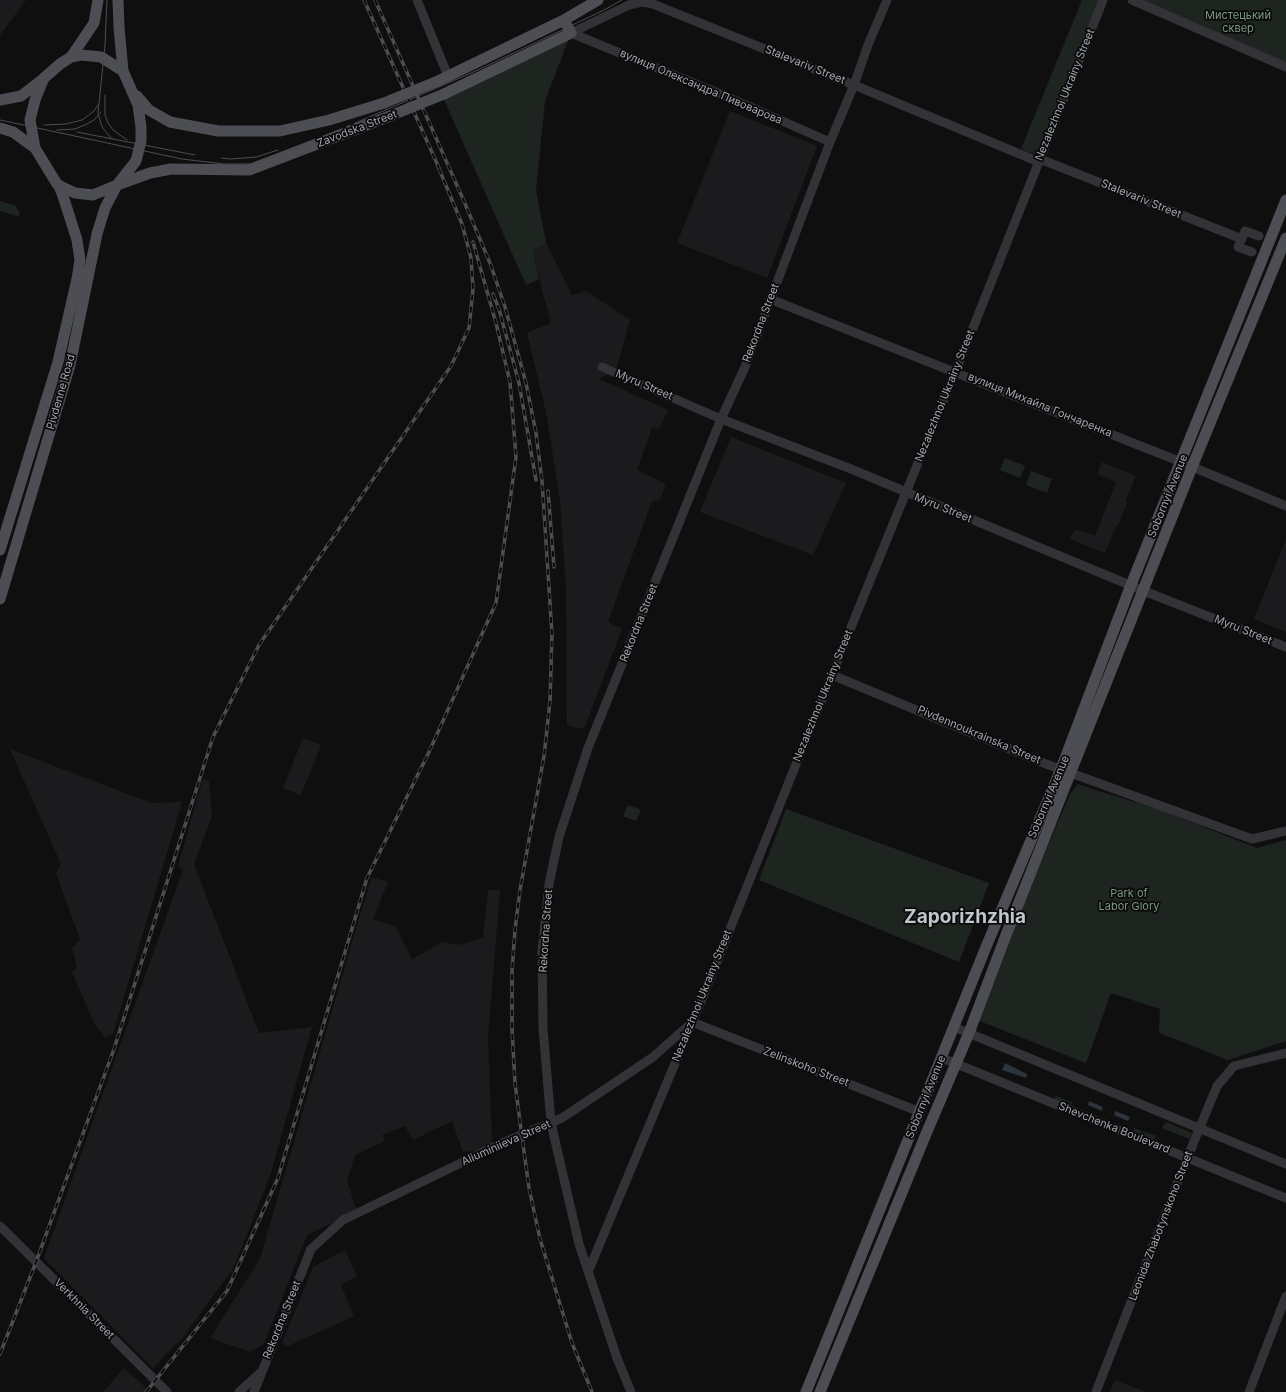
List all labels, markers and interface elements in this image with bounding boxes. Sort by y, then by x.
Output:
park label: Мистецький сквер [1205,9,1271,35]
street label: Nezalezhnoi Ukrainy Street [1032,27,1098,163]
street label: Stalevariv Street [763,43,847,87]
street label: вулиця Олександра Пивоварова [618,47,784,127]
street label: Zavodska Street [315,108,399,150]
street label: Stalevariv Street [1099,177,1183,221]
street label: Rekordna Street [740,282,782,364]
street label: Nezalezhnoi Ukrainy Street [912,328,978,464]
street label: Pivdenne Road [44,353,78,431]
street label: Myru Street [613,367,675,403]
street label: вулиця Михайла Гончаренка [966,370,1114,440]
street label: Sobornyi Avenue [1145,453,1191,539]
street label: Myru Street [912,490,974,526]
street label: Rekordna Street [617,582,661,664]
street label: Myru Street [1212,612,1274,648]
street label: Nezalezhnoi Ukrainy Street [790,628,856,764]
street label: Pivdennoukrainska Street [915,703,1043,767]
street label: Sobornyi Avenue [1026,754,1072,840]
park label: Park of Labor Glory [1099,887,1159,913]
street label: Rekordna Street [537,889,555,973]
district label: Zaporizhzhia [904,906,1026,928]
street label: Nezalezhnoi Ukrainy Street [669,928,735,1064]
street label: Zelinskoho Street [761,1045,851,1089]
street label: Sobornyi Avenue [903,1054,949,1140]
street label: Shevchenka Boulevard [1056,1100,1172,1156]
street label: Aliuminiieva Street [459,1117,553,1169]
street label: Leonida Zhabotynskoho Street [1126,1149,1196,1303]
street label: Verkhnia Street [51,1276,117,1342]
street label: Rekordna Street [260,1279,304,1361]

